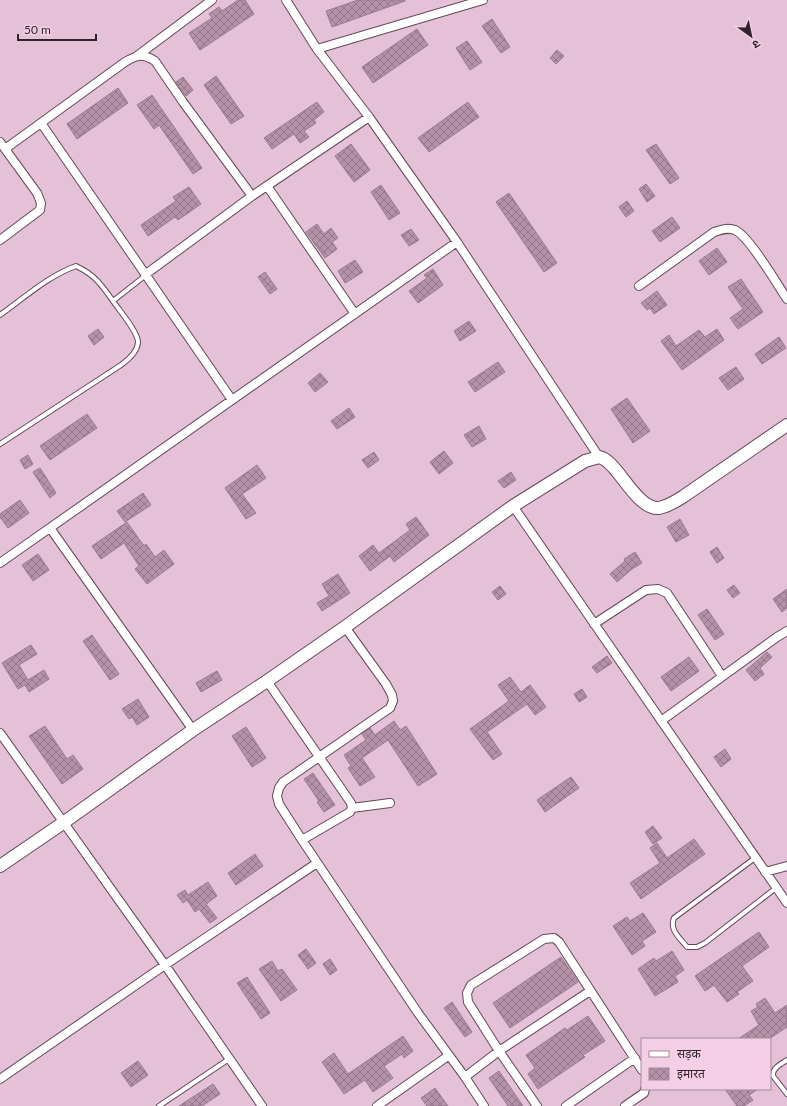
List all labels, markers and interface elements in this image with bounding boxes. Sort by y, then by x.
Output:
scale bar [18,16,96,42]
north arrow [731,16,771,56]
text: 50 m [24,22,51,37]
text: उ [750,38,763,52]
legend [641,1038,771,1090]
text: सड़क [677,1046,702,1061]
text: इमारत [677,1066,706,1081]

